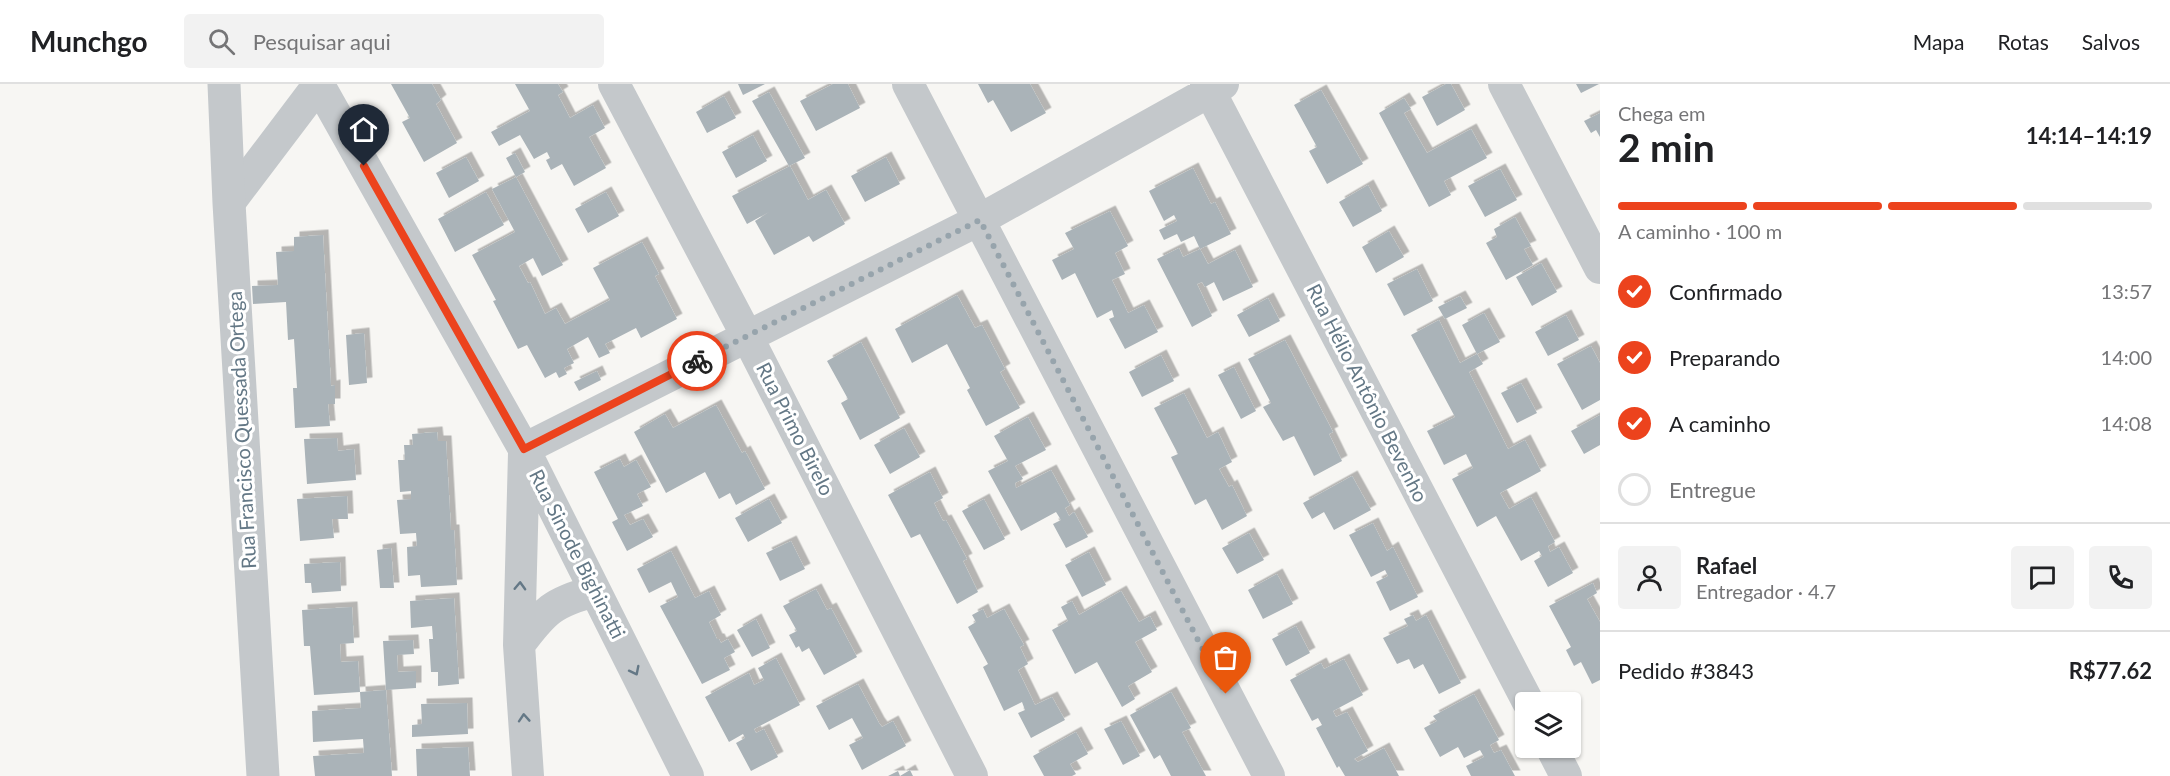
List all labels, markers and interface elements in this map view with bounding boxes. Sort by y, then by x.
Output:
search box [184,14,604,68]
text: Munchgo [30,24,148,58]
icon: search [205,25,238,58]
text: Pesquisar aqui [253,28,391,55]
text: Mapa [1913,29,1965,54]
text: Rotas [1998,29,2049,54]
text: Salvos [2082,29,2140,54]
text: Chega em [1618,101,1706,125]
pin [338,104,389,166]
icon: home [347,113,380,146]
text: 14:14–14:19 [2026,122,2152,149]
text: 2 min [1618,124,1715,170]
text: A caminho · 100 m [1618,219,1782,243]
icon: check [1618,275,1651,308]
text: Confirmado [1669,278,1782,305]
street label: Rua Hélio Antônio Bevenho [1302,279,1434,506]
text: 13:57 [2101,279,2152,303]
street label: Rua Francisco Quessada Ortega [222,291,260,570]
courier [667,331,727,391]
icon: check [1618,341,1651,374]
text: Preparando [1669,344,1780,371]
icon: bike [681,345,714,378]
text: 14:00 [2101,345,2152,369]
street label: Rua Primo Birelo [752,358,840,499]
icon: check [1618,407,1651,440]
text: A caminho [1669,410,1771,437]
text: 14:08 [2101,411,2152,435]
street label: Rua Sinode Bighinatti [525,465,631,642]
text: Entregue [1669,476,1756,503]
button: person [1618,546,1681,609]
button: chat [2011,546,2074,609]
button: phone [2089,546,2152,609]
text: Rafael [1696,552,1757,579]
text: Entregador · 4.7 [1696,579,1836,603]
one-way arrow [514,582,527,591]
pin [1200,632,1251,694]
icon: bag [1209,641,1242,674]
text: Pedido #3843 [1618,657,1754,684]
text: R$77.62 [2069,657,2152,684]
one-way arrow [628,664,640,675]
map controls [1515,692,1581,758]
button: layers [1515,692,1581,758]
one-way arrow [518,713,531,722]

